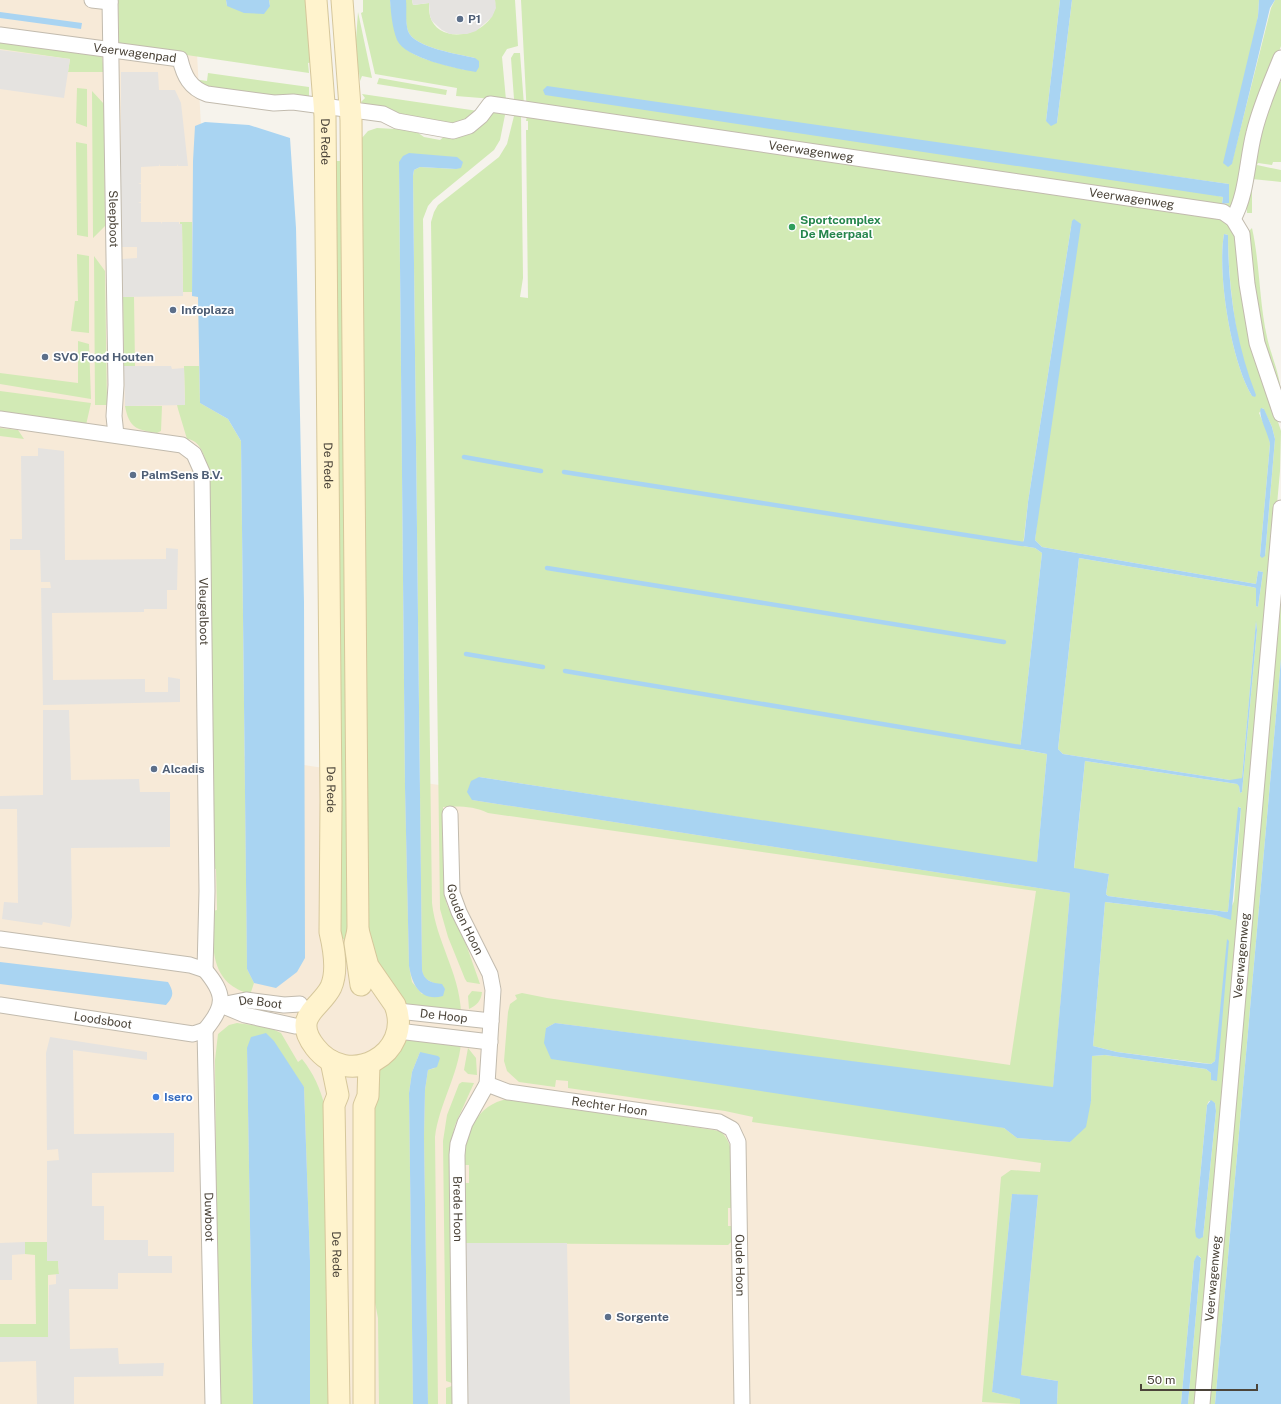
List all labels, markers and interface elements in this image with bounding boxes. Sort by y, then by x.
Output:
place label: P1 [468,12,481,26]
marker: P1 [455,14,465,24]
street label: Veerwagenpad [92,40,177,65]
street label: De Rede [318,118,332,165]
street label: Veerwagenweg [767,138,855,165]
street label: Veerwagenweg [1088,185,1175,212]
street label: Sleepboot [106,190,121,248]
place label: Sportcomplex De Meerpaal [800,213,881,241]
marker: Sportcomplex De Meerpaal [787,222,797,232]
place label: Infoplaza [181,303,234,317]
marker: Infoplaza [168,305,178,315]
place label: SVO Food Houten [53,350,154,364]
marker: SVO Food Houten [40,352,50,362]
street label: De Rede [321,442,335,489]
place label: PalmSens B.V. [141,468,223,482]
marker: PalmSens B.V. [128,470,138,480]
street label: Vleugelboot [196,577,211,646]
place label: Alcadis [162,762,205,776]
marker: Alcadis [149,764,159,774]
street label: De Rede [324,766,338,813]
street label: Gouden Hoon [445,884,486,957]
street label: Veerwagenweg [1231,912,1252,999]
street label: De Boot [237,993,283,1012]
street label: De Hoop [419,1006,468,1025]
street label: Loodsboot [73,1009,133,1032]
place label: Isero [164,1090,193,1104]
marker: Isero [151,1092,161,1102]
street label: Rechter Hoon [571,1094,648,1119]
street label: Brede Hoon [450,1176,465,1242]
street label: Duwboot [201,1192,217,1242]
street label: De Rede [329,1231,344,1278]
street label: Oude Hoon [732,1234,747,1297]
street label: Veerwagenweg [1202,1235,1224,1322]
place label: Sorgente [616,1310,669,1324]
marker: Sorgente [603,1312,613,1322]
scale bar [1141,1366,1257,1392]
text: 50 m [1147,1373,1175,1387]

